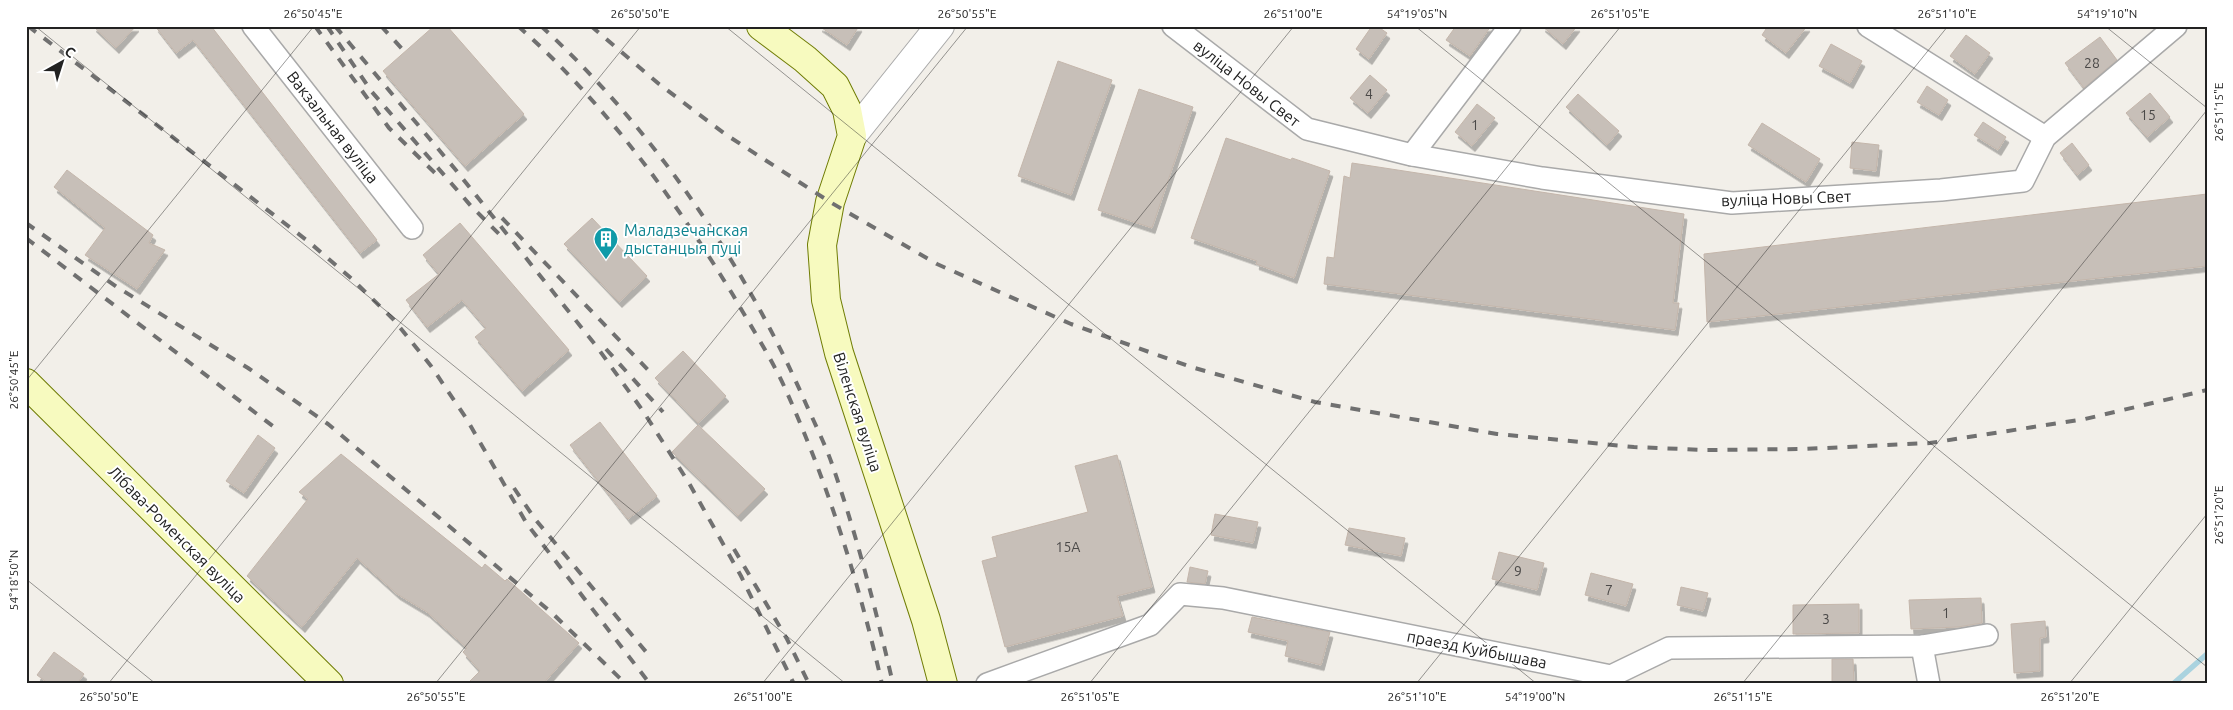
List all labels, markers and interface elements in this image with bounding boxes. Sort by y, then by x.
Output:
text: 26°50'45"E [284,7,343,20]
text: 26°50'50"E [611,7,670,20]
text: 26°50'55"E [938,7,997,20]
text: 26°51'00"E [1264,7,1323,20]
text: 54°19'05"N [1387,7,1447,20]
text: 26°51'05"E [1591,7,1650,20]
text: 26°51'10"E [1918,7,1977,20]
text: 54°19'10"N [2077,7,2137,20]
street label: вуліца Новы Свет [1190,36,1304,130]
north arrow [38,38,88,88]
text: С [62,43,79,61]
house number: 28 [2084,55,2100,71]
street label: Вакзальная вуліца [284,67,382,187]
text: 26°51'15"E [2212,82,2225,141]
house number: 4 [1365,86,1373,102]
house number: 15 [2140,107,2156,123]
house number: 1 [1471,117,1479,133]
street label: вуліца Новы Свет [1721,187,1851,209]
place label: Маладзечанская дыстанцыя пуці [624,221,748,257]
building icon: Маладзечанская дыстанцыя пуці [593,226,619,260]
text: 26°50'45"E [7,350,20,409]
street label: Віленская вуліца [830,350,886,474]
street label: Лібава-Роменская вуліца [105,462,249,606]
text: 26°51'20"E [2212,485,2225,544]
house number: 15А [1056,539,1080,555]
text: 54°18'50"N [7,550,20,610]
house number: 9 [1514,563,1522,579]
house number: 7 [1605,582,1613,598]
house number: 1 [1942,605,1950,621]
house number: 3 [1822,611,1830,627]
street label: праезд Куйбышава [1406,627,1548,671]
text: 26°50'50"E [80,690,139,703]
text: 26°50'55"E [407,690,466,703]
text: 26°51'00"E [734,690,793,703]
text: 26°51'05"E [1061,690,1120,703]
text: 26°51'10"E [1388,690,1447,703]
text: 54°19'00"N [1505,690,1565,703]
text: 26°51'15"E [1714,690,1773,703]
text: 26°51'20"E [2041,690,2100,703]

